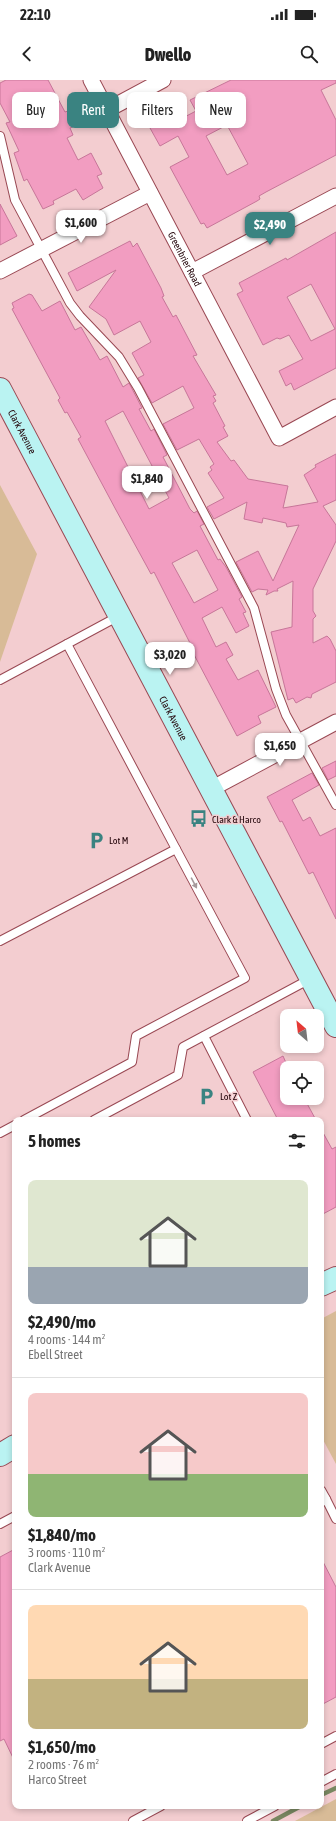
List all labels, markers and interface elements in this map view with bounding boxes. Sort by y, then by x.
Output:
text: 22:10 [20,6,51,23]
icon: back [16,43,38,65]
icon: search [298,43,320,65]
text: Dwello [145,44,191,65]
chip: Buy [12,92,59,128]
chip: Rent [67,92,119,128]
chip: Filters [127,92,187,128]
chip: New [195,92,246,128]
pin: $1,600 [48,210,114,244]
pin: $2,490 [237,212,303,246]
text: $1,600 [65,215,97,230]
text: $2,490 [254,217,286,232]
street label: Greenbrier Road [166,230,204,288]
street label: Clark Avenue [6,408,39,456]
pin: $1,840 [114,466,180,500]
text: $1,840 [131,471,163,486]
pin: $3,020 [137,642,203,676]
text: $3,020 [154,647,186,662]
street label: Clark Avenue [157,694,190,742]
pin: $1,650 [247,733,313,767]
text: $1,650 [264,738,296,753]
bus stop icon: Clark & Harco [189,809,209,829]
place label: Clark & Harco [212,814,261,825]
parking icon: Lot M [86,830,106,850]
place label: Lot M [109,835,129,846]
one-way arrow [191,877,198,889]
north arrow [280,1009,324,1053]
map controls [280,1009,324,1105]
button: locate [280,1061,324,1105]
parking icon: Lot Z [197,1086,217,1106]
place label: Lot Z [220,1091,238,1102]
icon: filters [286,1130,308,1152]
text: 5 homes [28,1131,81,1151]
icon: home [132,1206,204,1278]
text: $2,490/mo [28,1312,96,1332]
text: 4 rooms · 144 m² [28,1332,105,1347]
text: Ebell Street [28,1347,83,1362]
icon: home [132,1419,204,1491]
text: $1,840/mo [28,1525,96,1545]
text: 3 rooms · 110 m² [28,1545,105,1560]
text: Clark Avenue [28,1560,91,1575]
icon: home [132,1631,204,1703]
text: $1,650/mo [28,1737,96,1757]
text: 2 rooms · 76 m² [28,1757,99,1772]
text: Harco Street [28,1772,87,1787]

